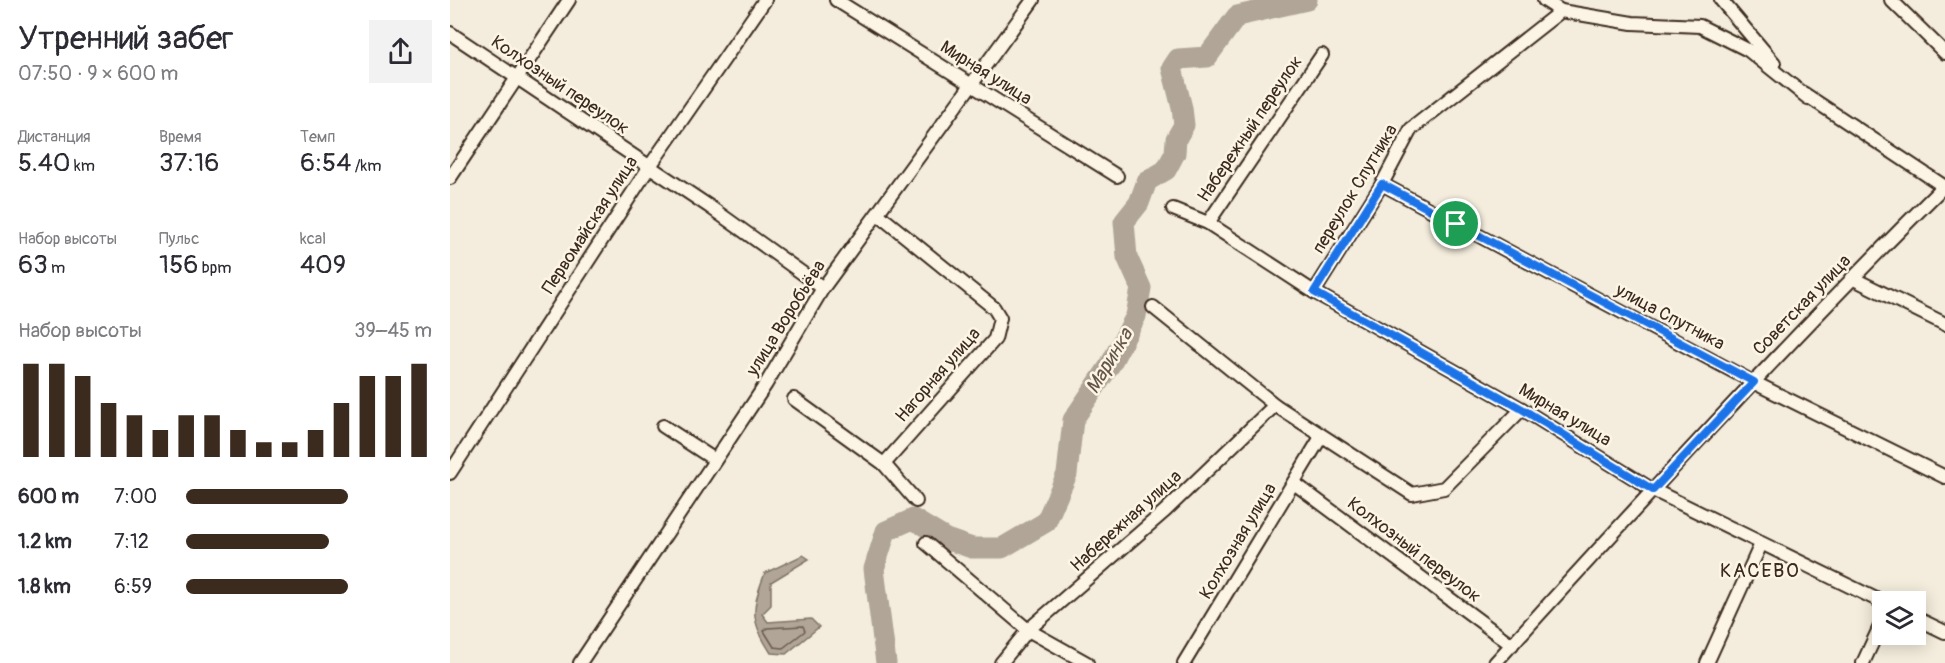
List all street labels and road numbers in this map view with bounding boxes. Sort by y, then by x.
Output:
street label: Колхозный переулок [487,30,633,140]
street label: Мирная улица [936,36,1036,110]
street label: Набережный переулок [1192,51,1308,207]
street label: переулок Спутника [1307,120,1403,258]
street label: Первомайская улица [537,152,643,298]
street label: Советская улица [1748,250,1856,360]
street label: улица Воробьёва [741,256,831,381]
street label: улица Спутника [1611,278,1729,355]
street label: Нагорная улица [890,323,986,427]
street label: Мирная улица [1514,378,1616,452]
street label: Набережная улица [1066,465,1186,577]
street label: Колхозная улица [1194,479,1282,603]
street label: Колхозный переулок [1343,492,1485,608]

